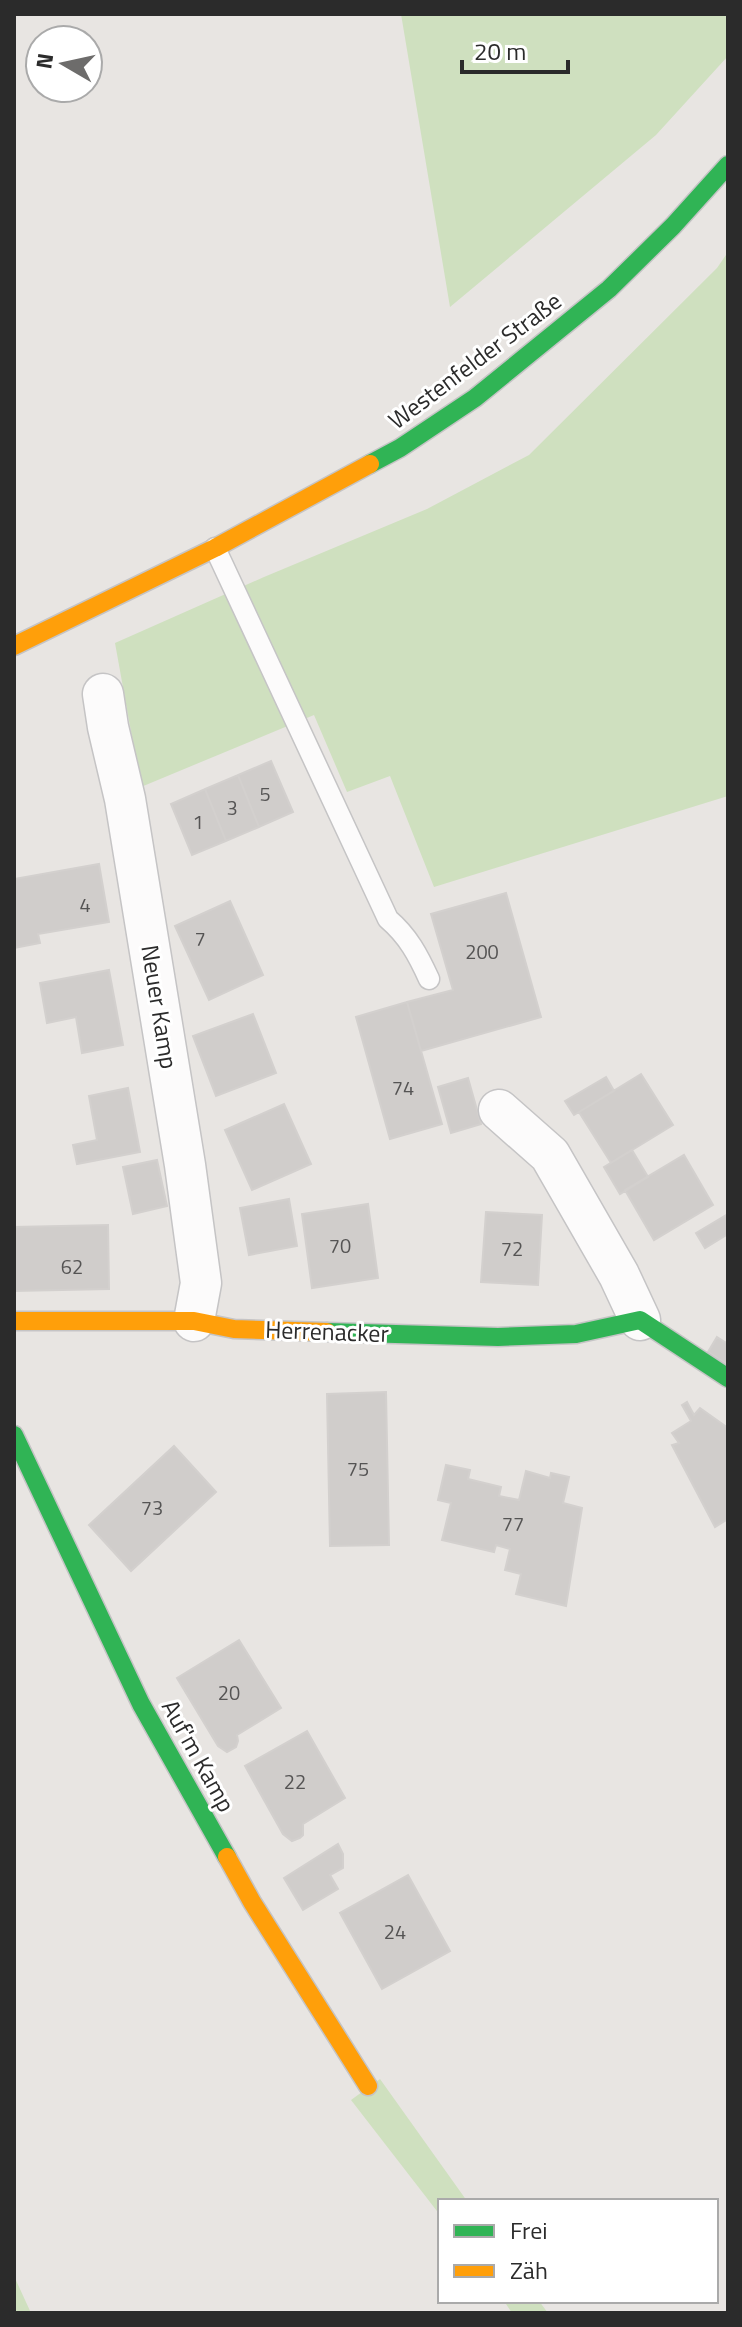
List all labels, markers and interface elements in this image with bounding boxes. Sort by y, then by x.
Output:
north arrow [24,24,104,104]
scale bar [462,24,568,74]
text: 20 m [474,33,526,69]
text: N [26,51,62,71]
street label: Westenfelder Straße [380,283,569,437]
house number: 5 [259,778,271,809]
house number: 3 [226,792,238,823]
house number: 1 [192,806,204,837]
house number: 4 [79,889,91,920]
house number: 7 [194,923,206,954]
house number: 200 [465,936,499,967]
street label: Neuer Kamp [132,942,188,1071]
house number: 74 [392,1072,414,1103]
house number: 70 [329,1230,351,1261]
house number: 72 [501,1233,523,1264]
house number: 62 [61,1251,83,1282]
street label: Herrenacker [265,1311,389,1351]
house number: 75 [347,1453,369,1484]
house number: 73 [141,1492,163,1523]
house number: 77 [502,1508,524,1539]
house number: 20 [218,1677,240,1708]
street label: Auf'm Kamp [153,1693,245,1818]
house number: 22 [284,1766,306,1797]
house number: 24 [384,1916,406,1947]
legend [438,2199,718,2303]
text: Frei [510,2212,548,2248]
text: Zäh [510,2252,548,2288]

